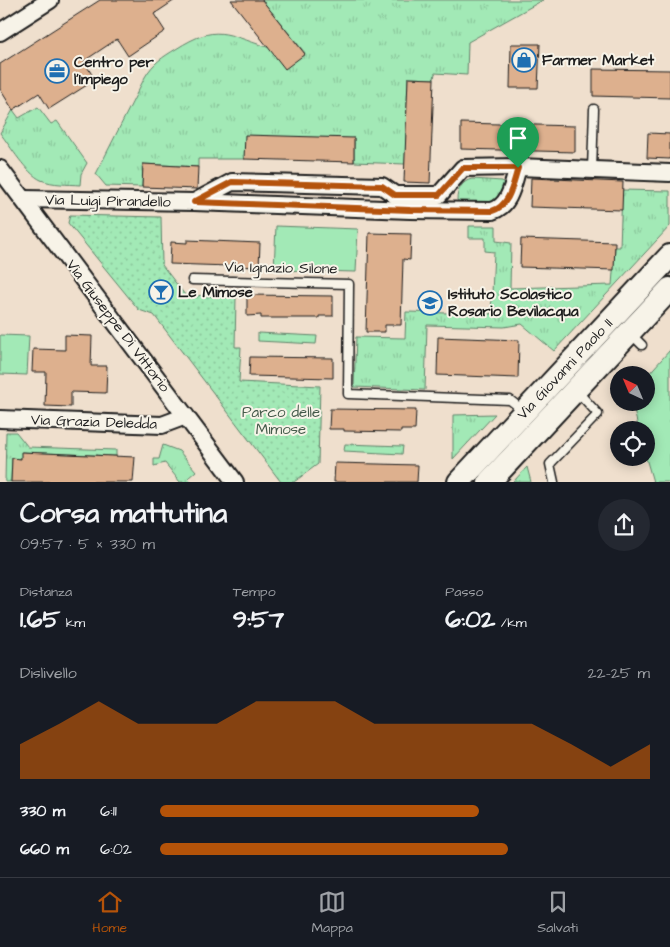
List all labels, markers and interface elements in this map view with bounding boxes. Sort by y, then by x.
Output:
shop icon: Farmer Market [511,47,537,73]
place label: Farmer Market [542,50,655,71]
place label: Centro per l'Impiego [74,52,154,92]
office icon: Centro per l'Impiego [44,58,70,84]
pin [497,117,539,168]
icon: arrive [504,124,532,152]
street label: Via Luigi Pirandello [45,189,172,214]
street label: Via Giuseppe Di Vittorio [61,255,175,397]
street label: Via Ignazio Silone [224,257,338,280]
bar icon: Le Mimose [148,279,174,305]
place label: Le Mimose [178,282,253,303]
place label: Istituto Scolastico Rosario Bevilacqua [448,284,579,322]
school or university icon: Istituto Scolastico Rosario Bevilacqua [417,290,443,316]
street label: Via Giovanni Paolo II [512,314,618,424]
north arrow [610,366,655,411]
map controls [610,366,655,466]
park label: Parco delle Mimose [242,402,320,440]
street label: Via Grazia Deledda [31,409,158,435]
button: locate [610,421,655,466]
text: Corsa mattutina [20,494,227,533]
button: share [598,499,650,551]
text: 09:57 · 5 × 330 m [20,533,155,555]
text: Distanza [20,582,72,602]
text: Tempo [233,582,276,602]
text: Passo [445,582,483,602]
text: 1.65 [20,602,60,637]
text: 9:57 [233,602,284,637]
text: 6:02 [445,602,495,637]
text: km [60,613,85,633]
text: /km [495,613,527,633]
text: Dislivello [20,662,77,684]
text: 22–25 m [587,662,650,684]
text: 330 m [20,800,65,822]
text: 6:11 [100,800,117,822]
text: 660 m [20,838,69,860]
text: 6:02 [100,838,132,860]
tab: Home [92,888,127,938]
tab: Mappa [311,888,353,938]
tab: Salvati [537,888,578,938]

